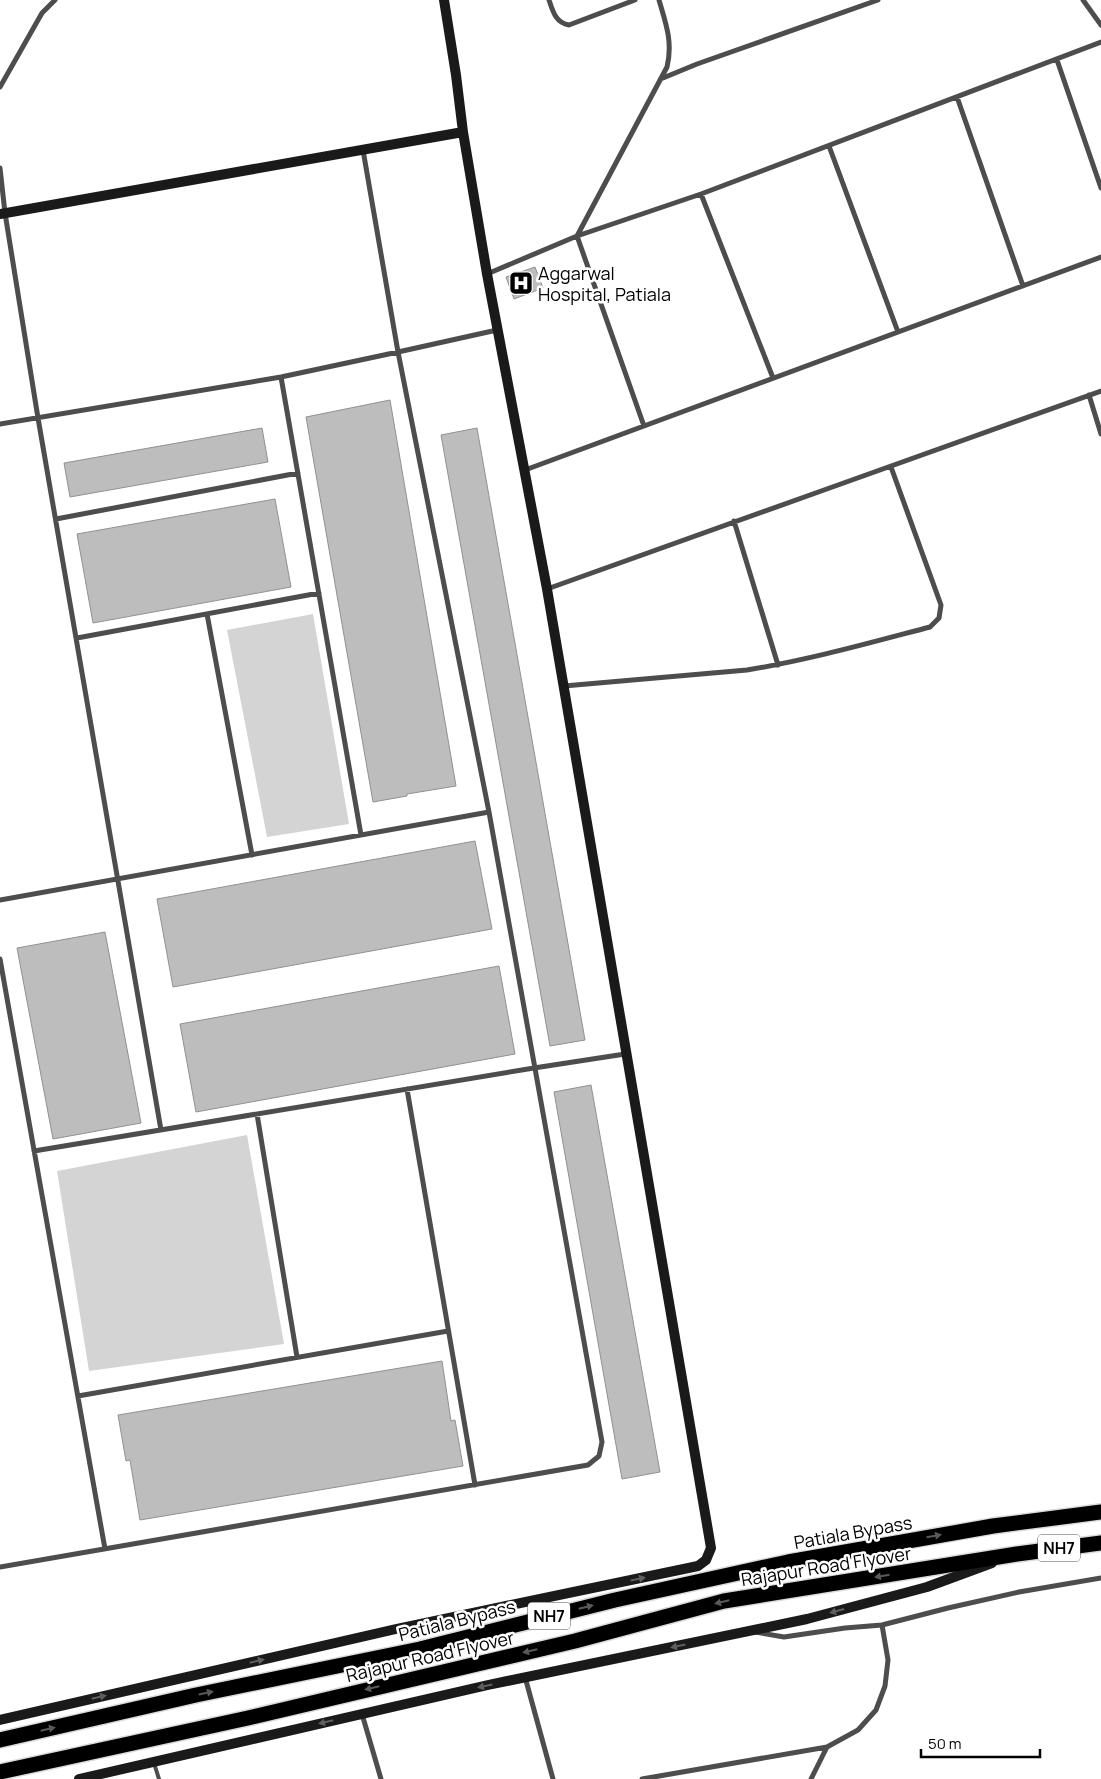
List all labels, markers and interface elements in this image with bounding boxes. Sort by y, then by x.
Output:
place label: Aggarwal Hospital, Patiala [538,261,671,306]
hospital icon: Aggarwal Hospital, Patiala [508,270,534,296]
street label: Patiala Bypass [792,1510,914,1554]
one-way arrow [926,1532,942,1540]
road number: NH7 [1038,1535,1080,1562]
street label: Rajapur Road Flyover [739,1541,913,1591]
one-way arrow [874,1572,890,1580]
one-way arrow [631,1574,647,1582]
street label: Patiala Bypass [396,1594,518,1646]
one-way arrow [714,1598,729,1606]
road number: NH7 [528,1602,570,1630]
one-way arrow [579,1603,594,1611]
one-way arrow [829,1607,844,1615]
street label: Rajapur Road Flyover [343,1625,517,1687]
one-way arrow [670,1642,686,1650]
one-way arrow [523,1647,538,1655]
one-way arrow [249,1657,265,1665]
one-way arrow [477,1682,492,1690]
one-way arrow [365,1684,380,1692]
one-way arrow [199,1689,215,1697]
one-way arrow [91,1693,106,1701]
one-way arrow [319,1718,334,1726]
one-way arrow [40,1725,55,1733]
scale bar [921,1726,1040,1758]
text: 50 m [928,1733,962,1754]

